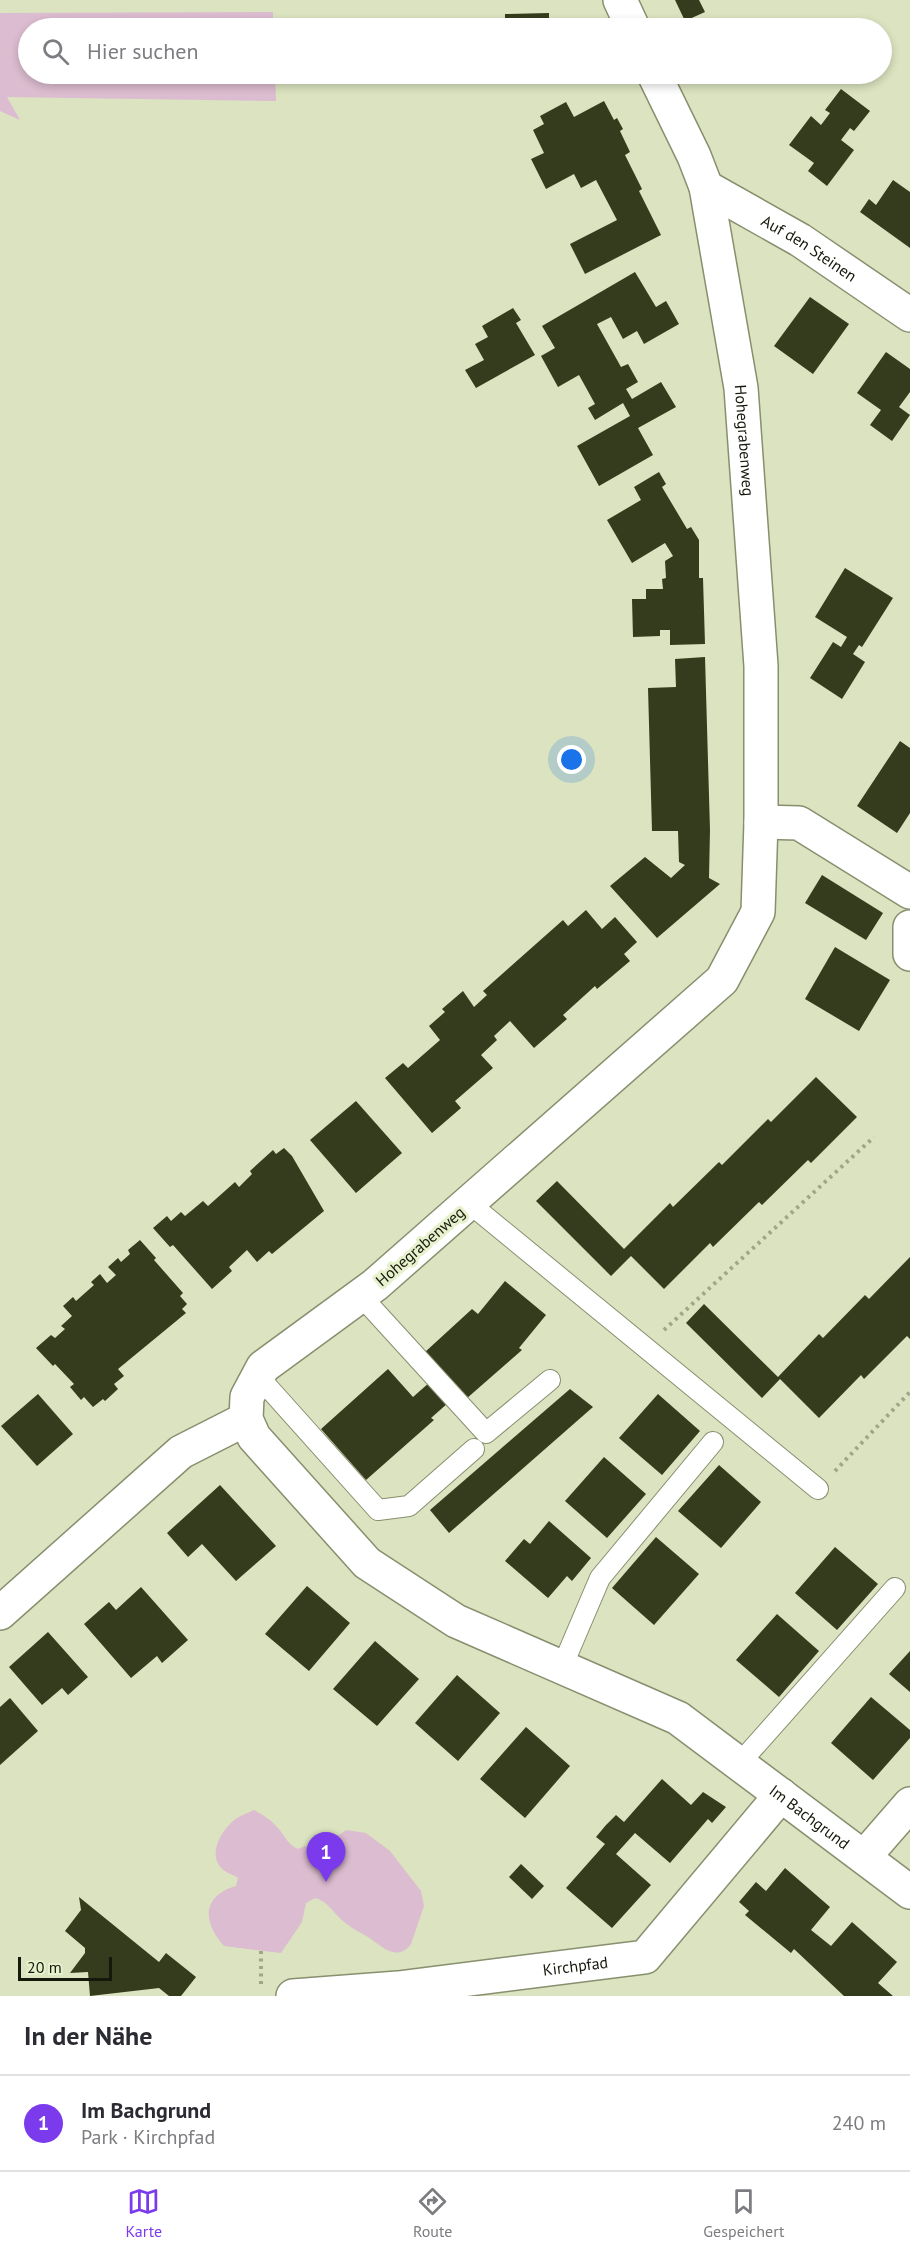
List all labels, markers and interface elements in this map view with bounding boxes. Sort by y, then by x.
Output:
search box [18,18,892,84]
icon: search [39,35,72,68]
text: Hier suchen [87,37,199,65]
street label: Auf den Steinen [758,210,861,286]
street label: Hohegrabenweg [731,384,759,497]
your location [557,745,586,774]
street label: Hohegrabenweg [371,1202,469,1290]
street label: Im Bachgrund [766,1780,854,1853]
pin: 1 [306,1832,346,1882]
street label: Kirchpfad [542,1952,609,1980]
scale bar [18,1954,112,1982]
text: 20 m [27,1957,62,1977]
text: In der Nähe [24,2019,152,2052]
text: Im Bachgrund [81,2096,211,2124]
text: 1 [38,2110,49,2136]
text: 240 m [832,2110,886,2136]
text: Park · Kirchpfad [81,2124,215,2150]
tab: Karte [125,2185,162,2241]
tab: Route [413,2185,452,2241]
tab: Gespeichert [703,2185,785,2241]

